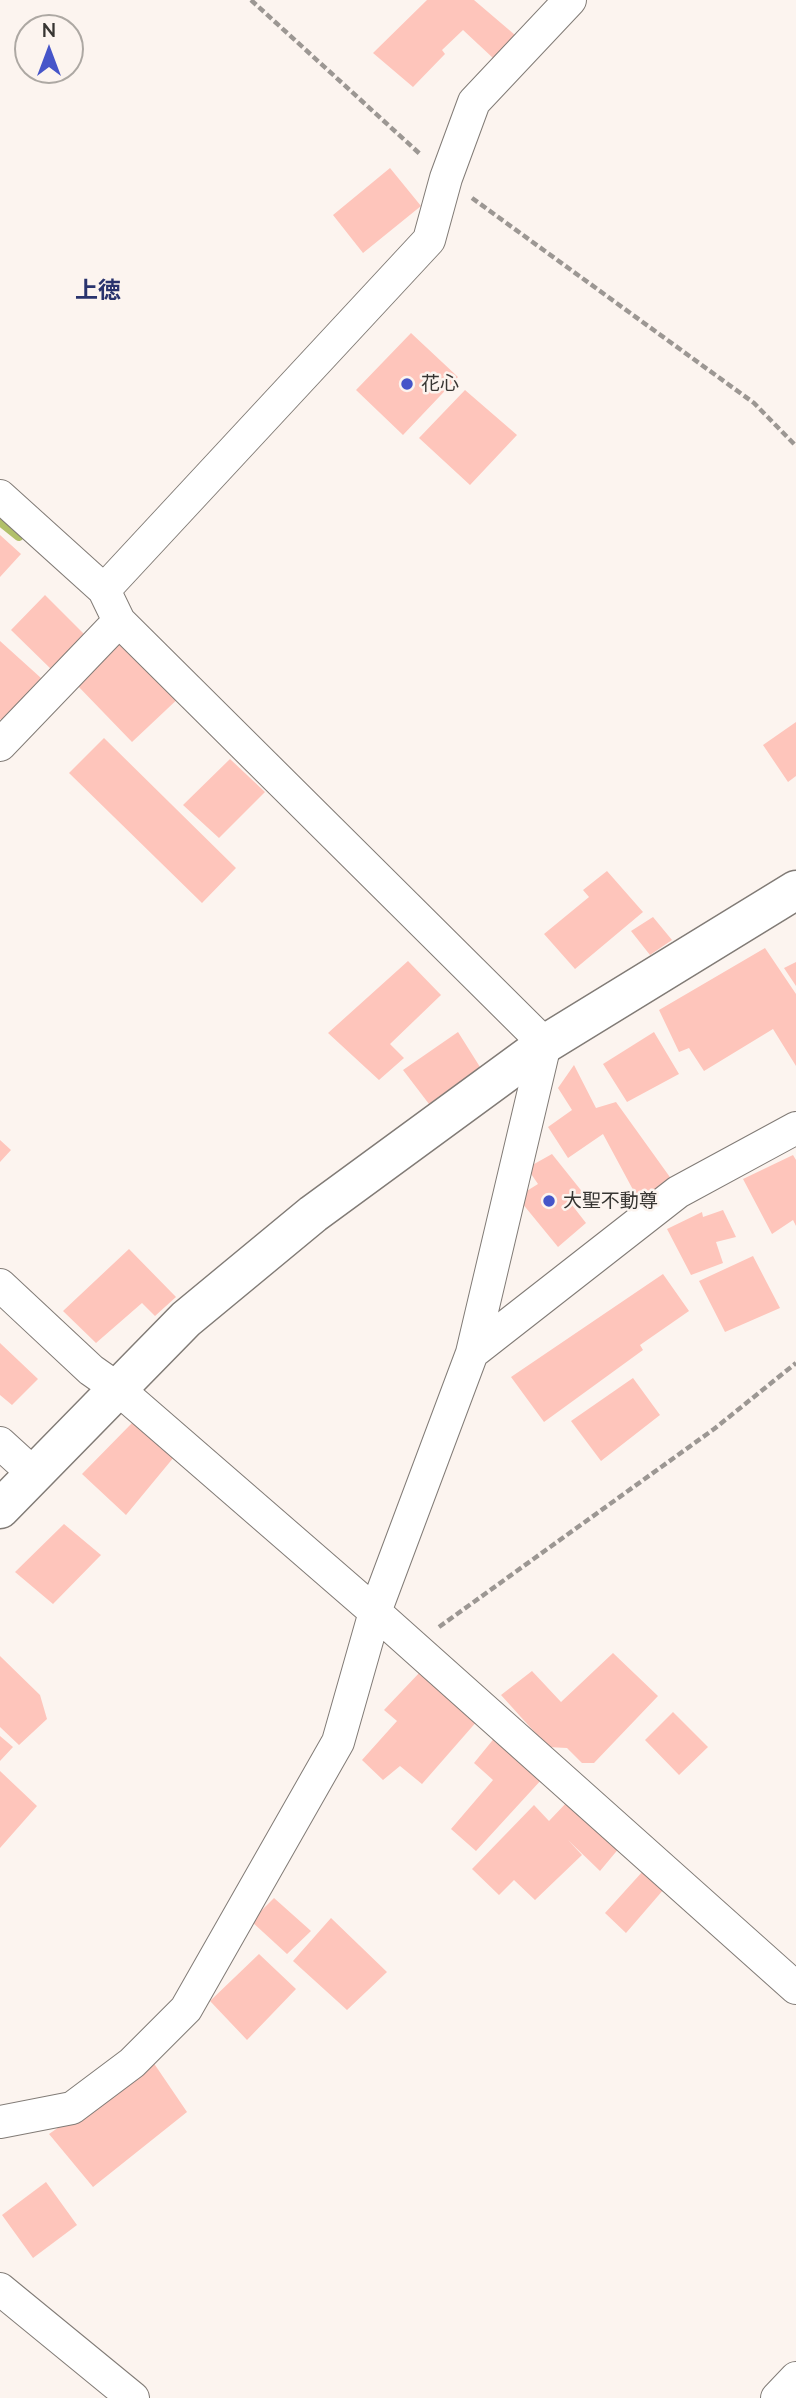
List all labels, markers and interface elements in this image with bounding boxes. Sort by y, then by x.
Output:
north arrow [14,14,84,84]
text: N [42,18,56,42]
district label: 上徳 [75,277,121,305]
place label: 花心 [421,373,459,395]
marker: 花心 [399,376,415,392]
place label: 大聖不動尊 [563,1190,658,1212]
marker: 大聖不動尊 [541,1193,557,1209]

